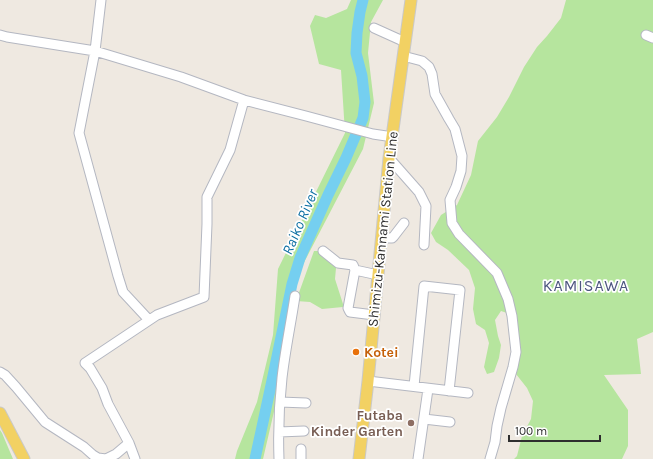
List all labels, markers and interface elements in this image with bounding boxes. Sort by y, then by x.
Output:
street label: Shimizu-Kannami Station Line [364,130,402,328]
water label: Raiko River [278,186,322,257]
district label: KAMISAWA [543,276,629,295]
place label: Kotei [364,344,399,361]
marker: Kotei [351,347,361,357]
place label: Futaba Kinder Garten [311,407,403,440]
scale bar [509,417,600,443]
marker: Futaba Kinder Garten [406,418,416,428]
text: 100 m [515,424,547,438]

